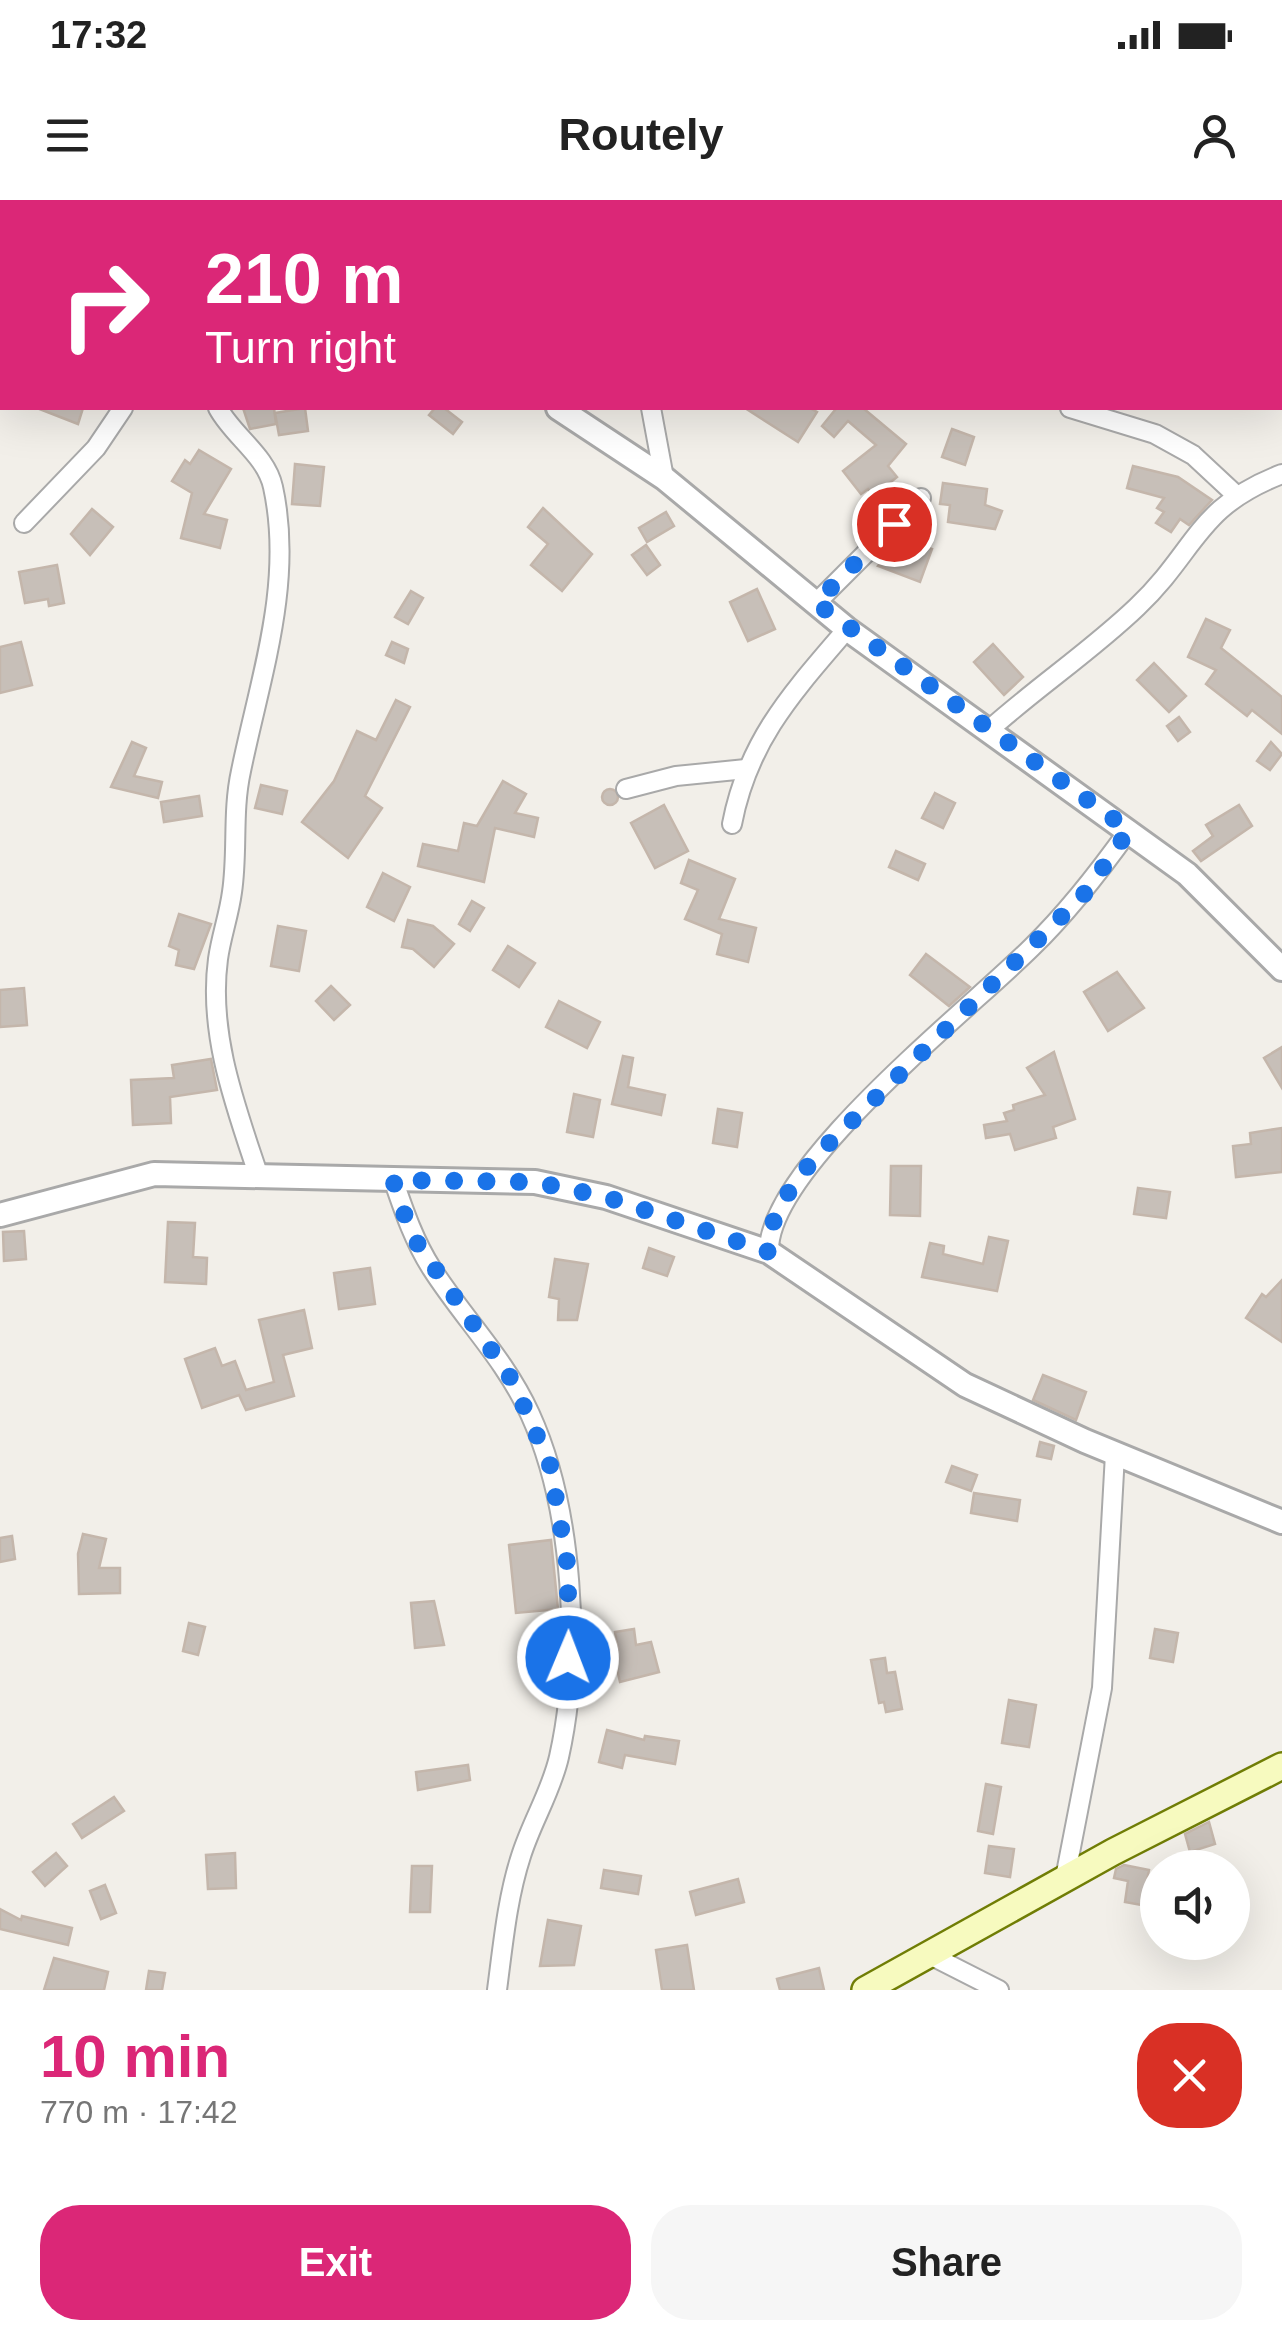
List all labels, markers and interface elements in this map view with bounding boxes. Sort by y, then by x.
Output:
text: 17:32 [50,14,147,56]
icon: menu [40,108,95,163]
icon: person [1187,108,1242,163]
text: Routely [558,109,724,160]
icon: right [40,240,170,370]
text: 210 m [205,240,403,318]
text: Turn right [205,322,396,373]
pin [852,482,937,567]
icon: arrive [867,497,922,552]
position arrow [516,1606,620,1710]
map controls [1140,1850,1250,1960]
button: sound [1140,1850,1250,1960]
text: 10 min [40,2023,230,2090]
button: close [1137,2023,1242,2128]
text: 770 m · 17:42 [40,2094,237,2130]
button: Exit [40,2205,631,2320]
button: Share [651,2205,1242,2320]

